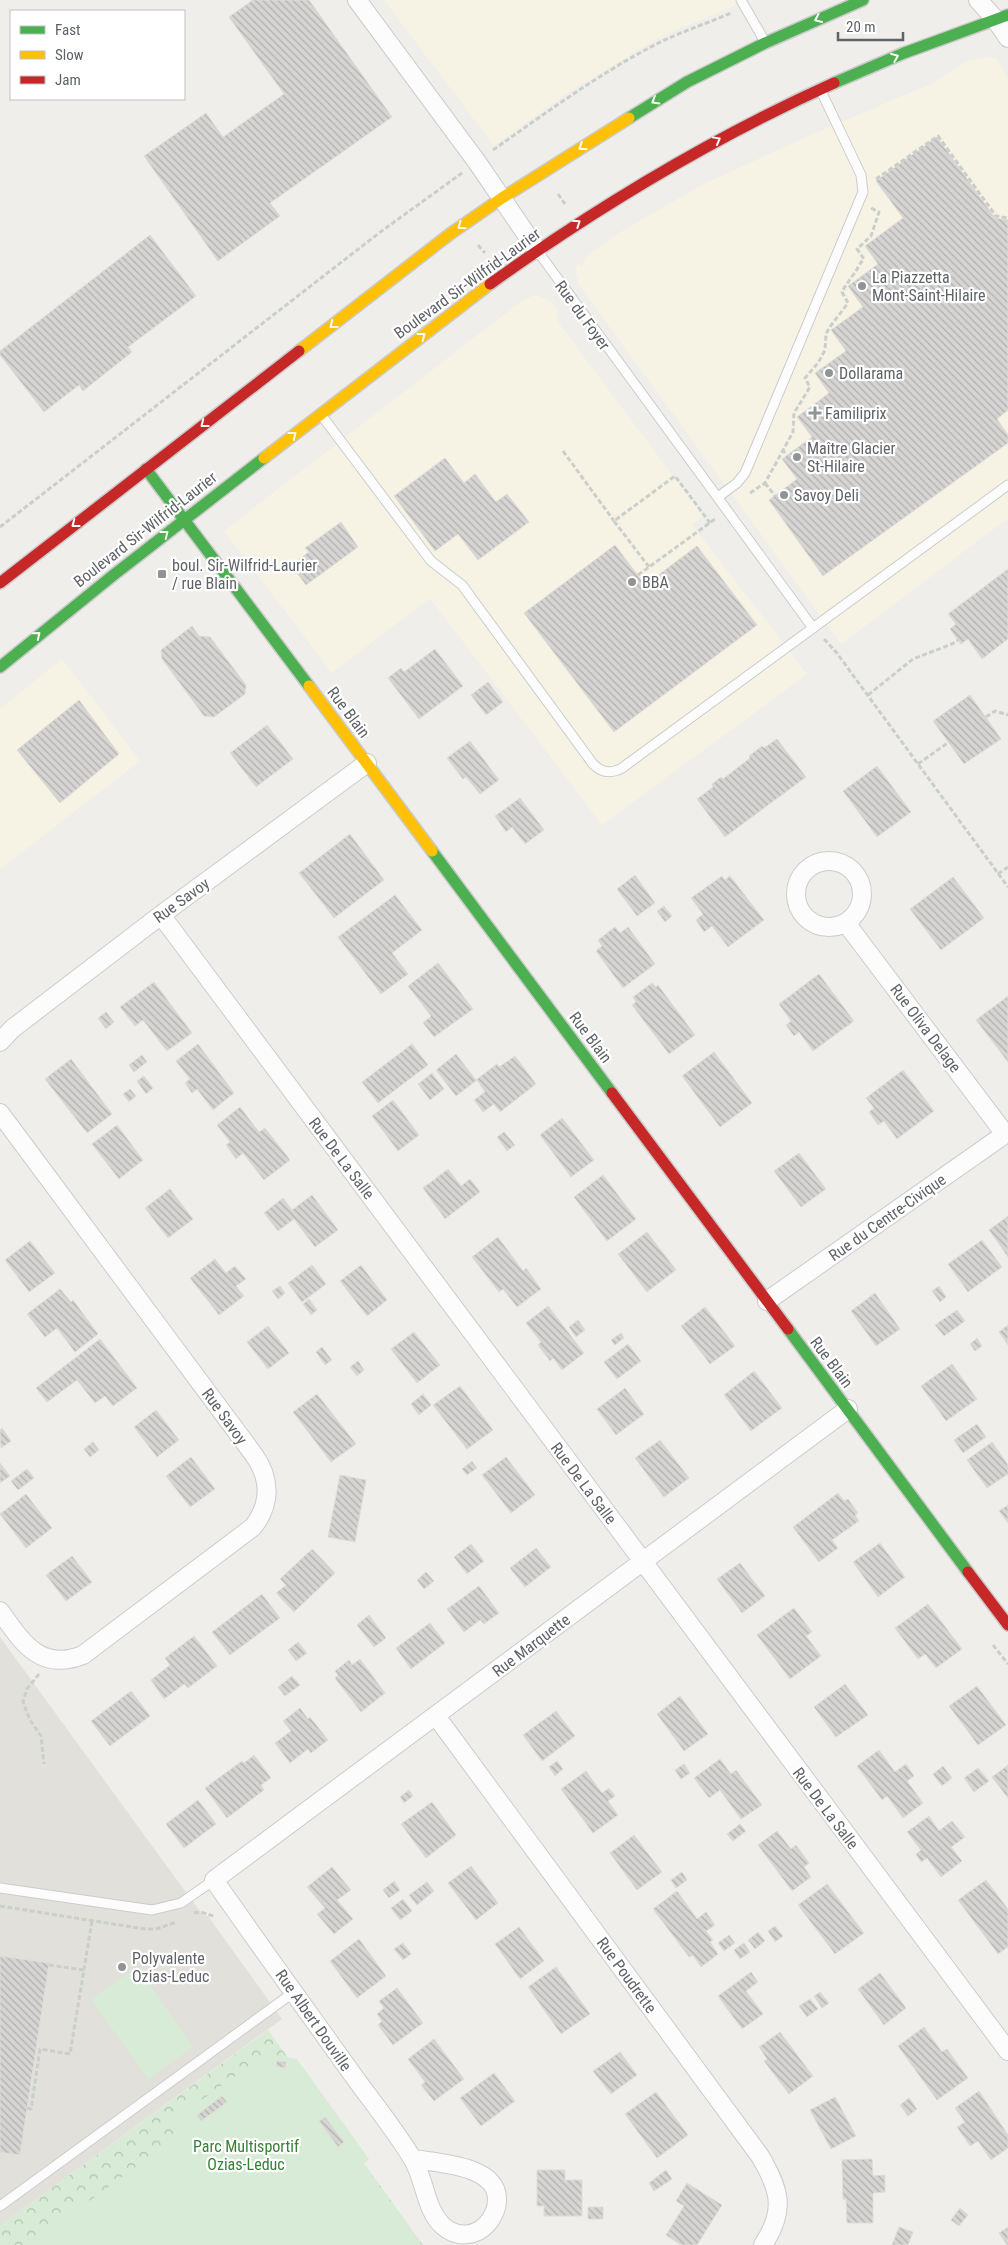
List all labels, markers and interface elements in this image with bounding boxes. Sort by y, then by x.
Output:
legend [10,10,185,100]
scale bar [838,10,903,42]
one-way arrow [814,12,823,23]
text: 20 m [846,18,876,36]
text: Fast [55,21,80,39]
text: Slow [55,46,84,64]
one-way arrow [890,53,899,63]
text: Jam [55,71,81,89]
one-way arrow [651,95,660,105]
one-way arrow [711,136,720,146]
one-way arrow [578,141,587,151]
one-way arrow [458,220,467,229]
one-way arrow [572,220,581,229]
street label: Boulevard Sir-Wilfrid-Laurier [390,224,544,343]
place label: La Piazzetta Mont-Saint-Hilaire [872,268,985,305]
street label: Rue du Foyer [551,277,614,354]
marker: La Piazzetta Mont-Saint-Hilaire [856,280,868,292]
one-way arrow [330,320,339,328]
one-way arrow [416,333,425,341]
place label: Dollarama [839,364,903,383]
marker: Dollarama [823,367,835,379]
place label: Familiprix [825,404,887,423]
marker: Familiprix [809,407,821,419]
one-way arrow [201,419,210,427]
one-way arrow [287,432,297,441]
place label: Maître Glacier St-Hilaire [807,439,896,476]
marker: Maître Glacier St-Hilaire [791,451,803,463]
street label: Boulevard Sir-Wilfrid-Laurier [70,468,221,591]
place label: Savoy Deli [794,486,859,505]
marker: Savoy Deli [778,489,790,501]
one-way arrow [72,518,81,526]
one-way arrow [159,531,168,540]
place label: boul. Sir-Wilfrid-Laurier / rue Blain [172,556,317,593]
marker: boul. Sir-Wilfrid-Laurier / rue Blain [156,568,168,580]
place label: BBA [642,573,669,592]
marker: BBA [626,576,638,588]
one-way arrow [32,632,41,641]
street label: Rue Blain [323,683,374,742]
street label: Rue Savoy [150,874,213,927]
street label: Rue Oliva Delage [886,980,965,1076]
street label: Rue Blain [565,1008,616,1067]
street label: Rue De La Salle [305,1114,379,1203]
street label: Rue du Centre-Civique [825,1170,949,1265]
street label: Rue Blain [806,1333,857,1392]
street label: Rue Savoy [198,1385,251,1448]
street label: Rue De La Salle [547,1439,621,1528]
street label: Rue Marquette [489,1610,574,1681]
street label: Rue De La Salle [789,1764,863,1853]
street label: Rue Poudrette [593,1934,660,2017]
place label: Polyvalente Ozias-Leduc [132,1949,209,1986]
marker: Polyvalente Ozias-Leduc [116,1961,128,1973]
street label: Rue Albert Douville [272,1966,356,2075]
park label: Parc Multisportif Ozias-Leduc [193,2137,299,2174]

